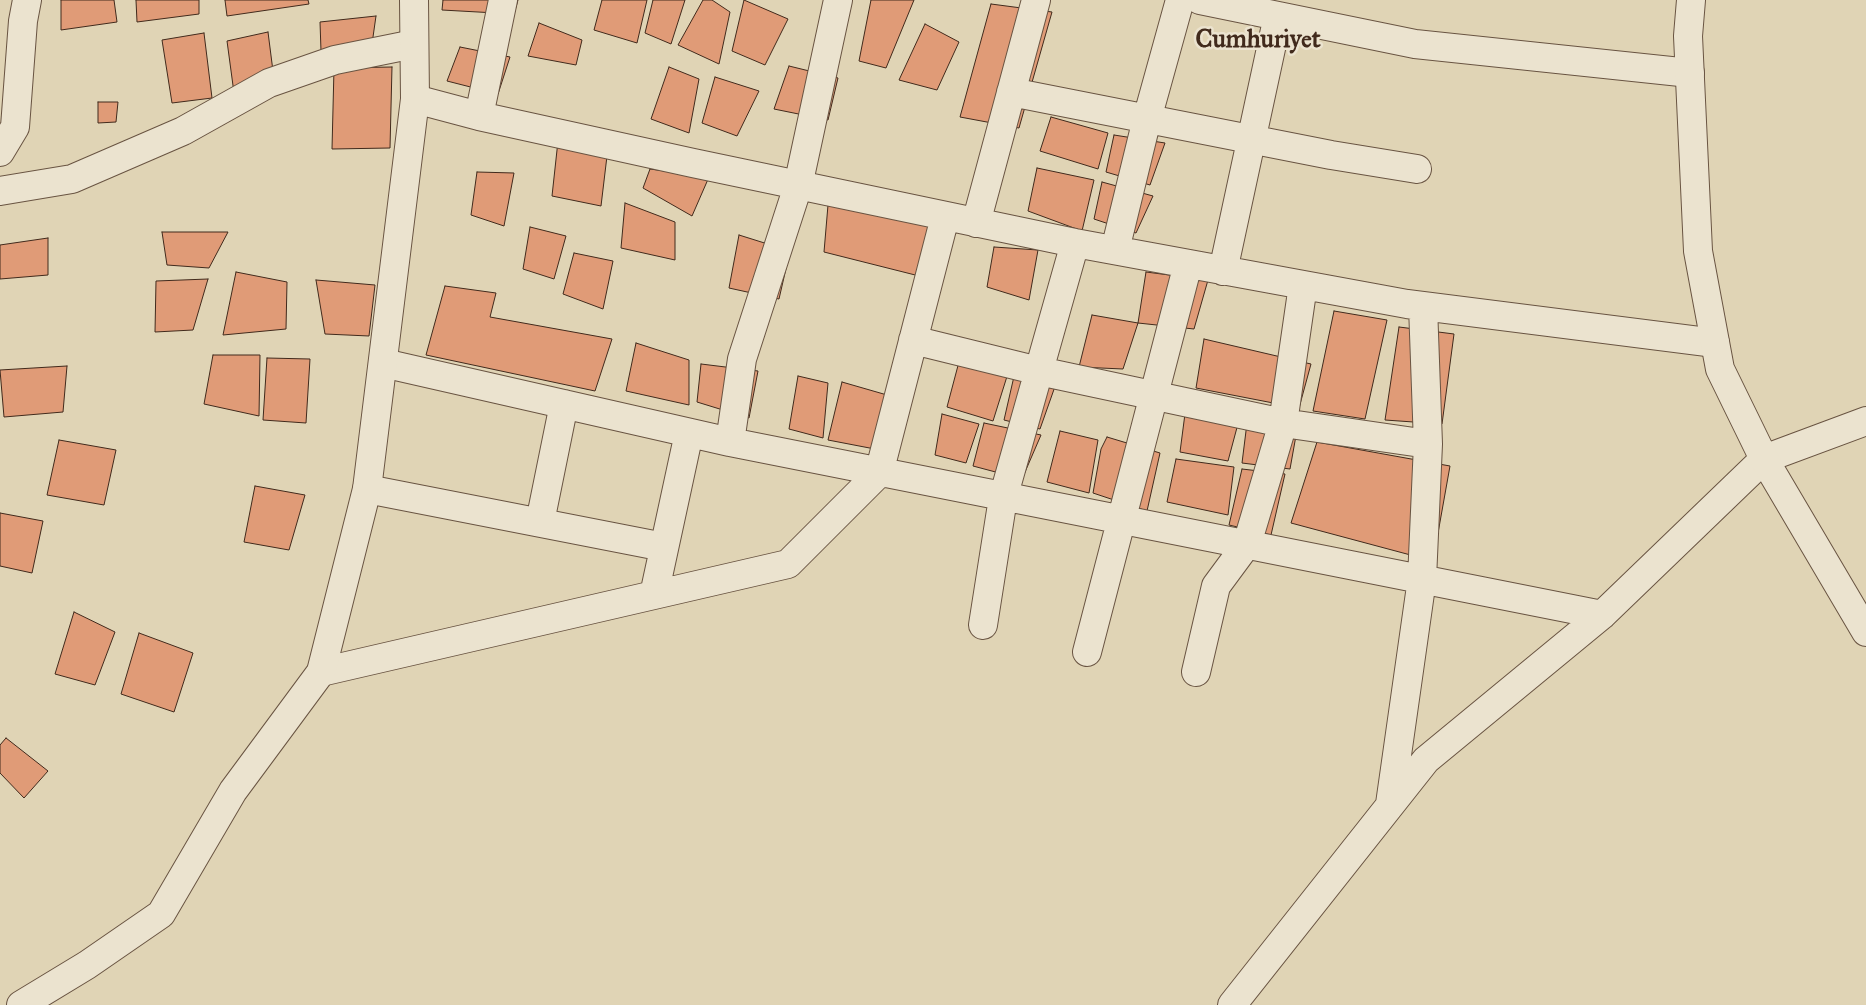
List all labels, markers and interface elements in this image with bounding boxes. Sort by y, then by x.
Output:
district label: Cumhuriyet [1196,26,1320,56]

